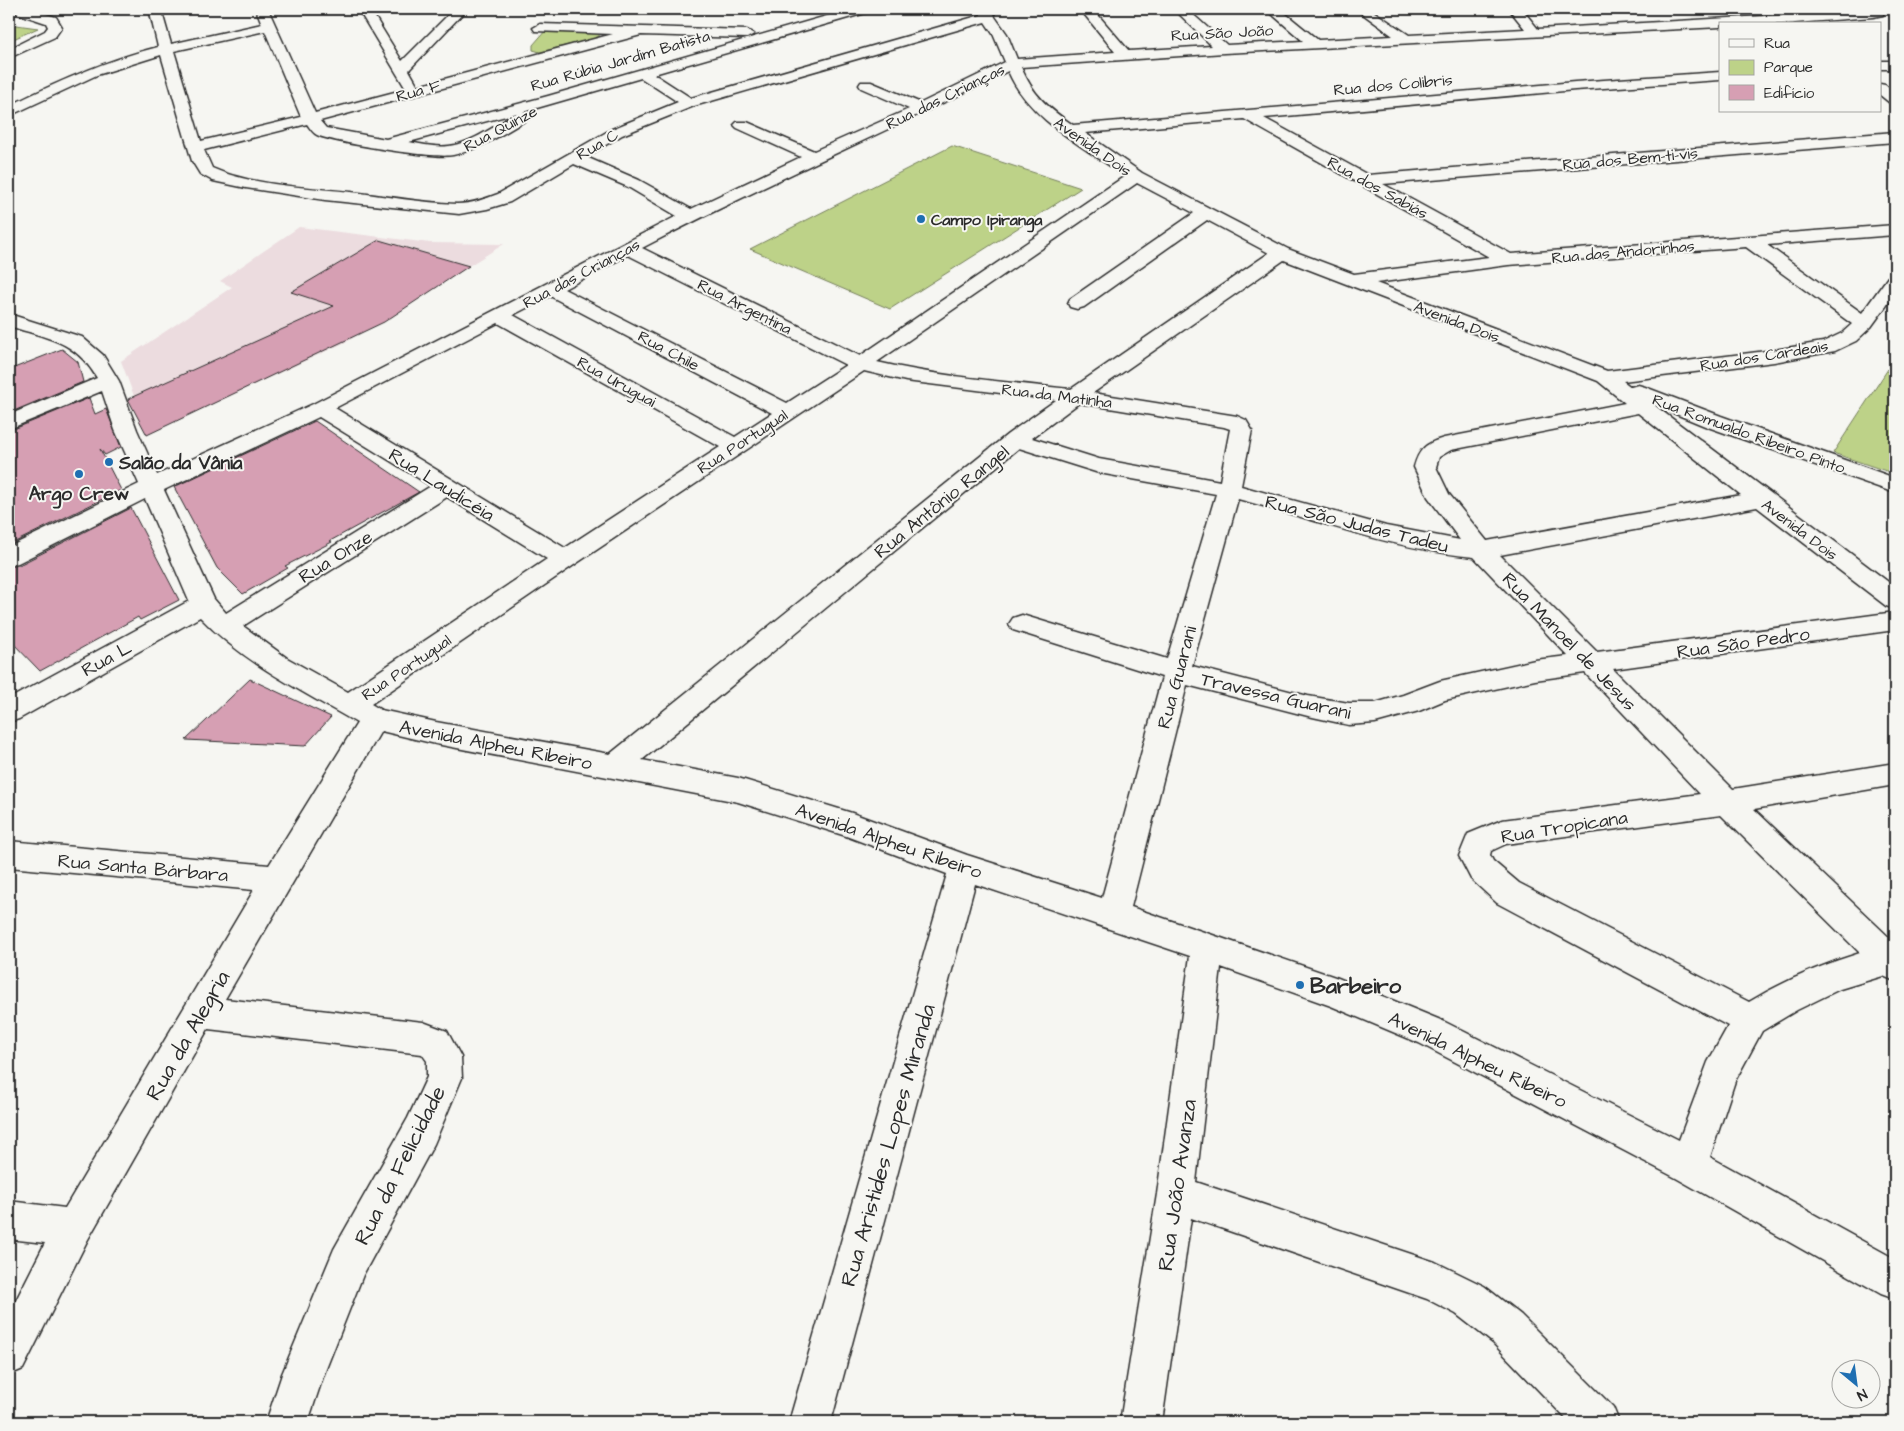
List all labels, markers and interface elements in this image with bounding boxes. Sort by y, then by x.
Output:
street label: Rua São João [1170,19,1274,47]
legend [1719,22,1882,112]
street label: Rua Rúbia Jardim Batista [528,25,712,97]
text: Rua [1764,33,1790,54]
text: Parque [1764,57,1813,78]
street label: Rua das Crianças [882,59,1009,135]
street label: Rua dos Colibris [1333,69,1453,101]
street label: Rua F [394,74,443,107]
text: Edifício [1764,83,1815,104]
street label: Rua Quinze [460,100,542,158]
street label: Avenida Dois [1049,112,1136,182]
street label: Rua C [572,124,623,166]
street label: Rua dos Bem-ti-vis [1561,142,1699,176]
street label: Rua dos Sabiás [1323,151,1432,225]
place label: Campo Ipiranga [931,209,1043,233]
marker: Campo Ipiranga [915,213,927,225]
street label: Rua das Crianças [519,234,644,314]
street label: Rua das Andorinhas [1551,235,1696,269]
street label: Rua Argentina [693,274,795,341]
street label: Avenida Dois [1411,296,1503,348]
street label: Rua Chile [634,325,704,376]
street label: Rua dos Cardeais [1698,335,1830,377]
street label: Rua Uruguai [573,351,660,414]
street label: Rua da Matinha [1000,378,1113,414]
street label: Rua Romualdo Ribeiro Pinto [1649,389,1848,479]
street label: Rua Portugual [693,404,793,480]
street label: Rua Antônio Rangel [869,439,1016,566]
street label: Rua Laudicéia [383,442,500,529]
place label: Salão da Vânia [118,450,243,477]
marker: Salão da Vânia [103,456,115,468]
marker: Argo Crew [73,468,85,480]
place label: Argo Crew [29,481,129,509]
street label: Rua São Judas Tadeu [1262,489,1451,560]
street label: Avenida Dois [1757,494,1842,566]
street label: Rua Onze [294,524,378,591]
street label: Rua Manoel de Jesus [1495,567,1642,717]
street label: Rua São Pedro [1675,621,1812,666]
street label: Rua Guarani [1151,623,1204,732]
street label: Rua Portugual [357,630,456,707]
street label: Rua L [77,635,137,684]
street label: Travessa Guarani [1198,666,1354,727]
street label: Avenida Alpheu Ribeiro [397,714,595,777]
street label: Avenida Alpheu Ribeiro [792,797,986,886]
street label: Rua Tropicana [1499,804,1630,851]
street label: Rua Santa Bárbara [57,848,230,889]
street label: Rua da Alegria [138,965,239,1107]
place label: Barbeiro [1310,971,1402,1002]
marker: Barbeiro [1294,979,1306,991]
street label: Rua Aristides Lopes Miranda [833,1000,944,1290]
street label: Avenida Alpheu Ribeiro [1383,1005,1572,1116]
street label: Rua da Felicidade [347,1081,454,1251]
street label: Rua João Avanza [1150,1097,1205,1273]
north arrow [1832,1358,1882,1408]
text: N [1853,1384,1871,1405]

